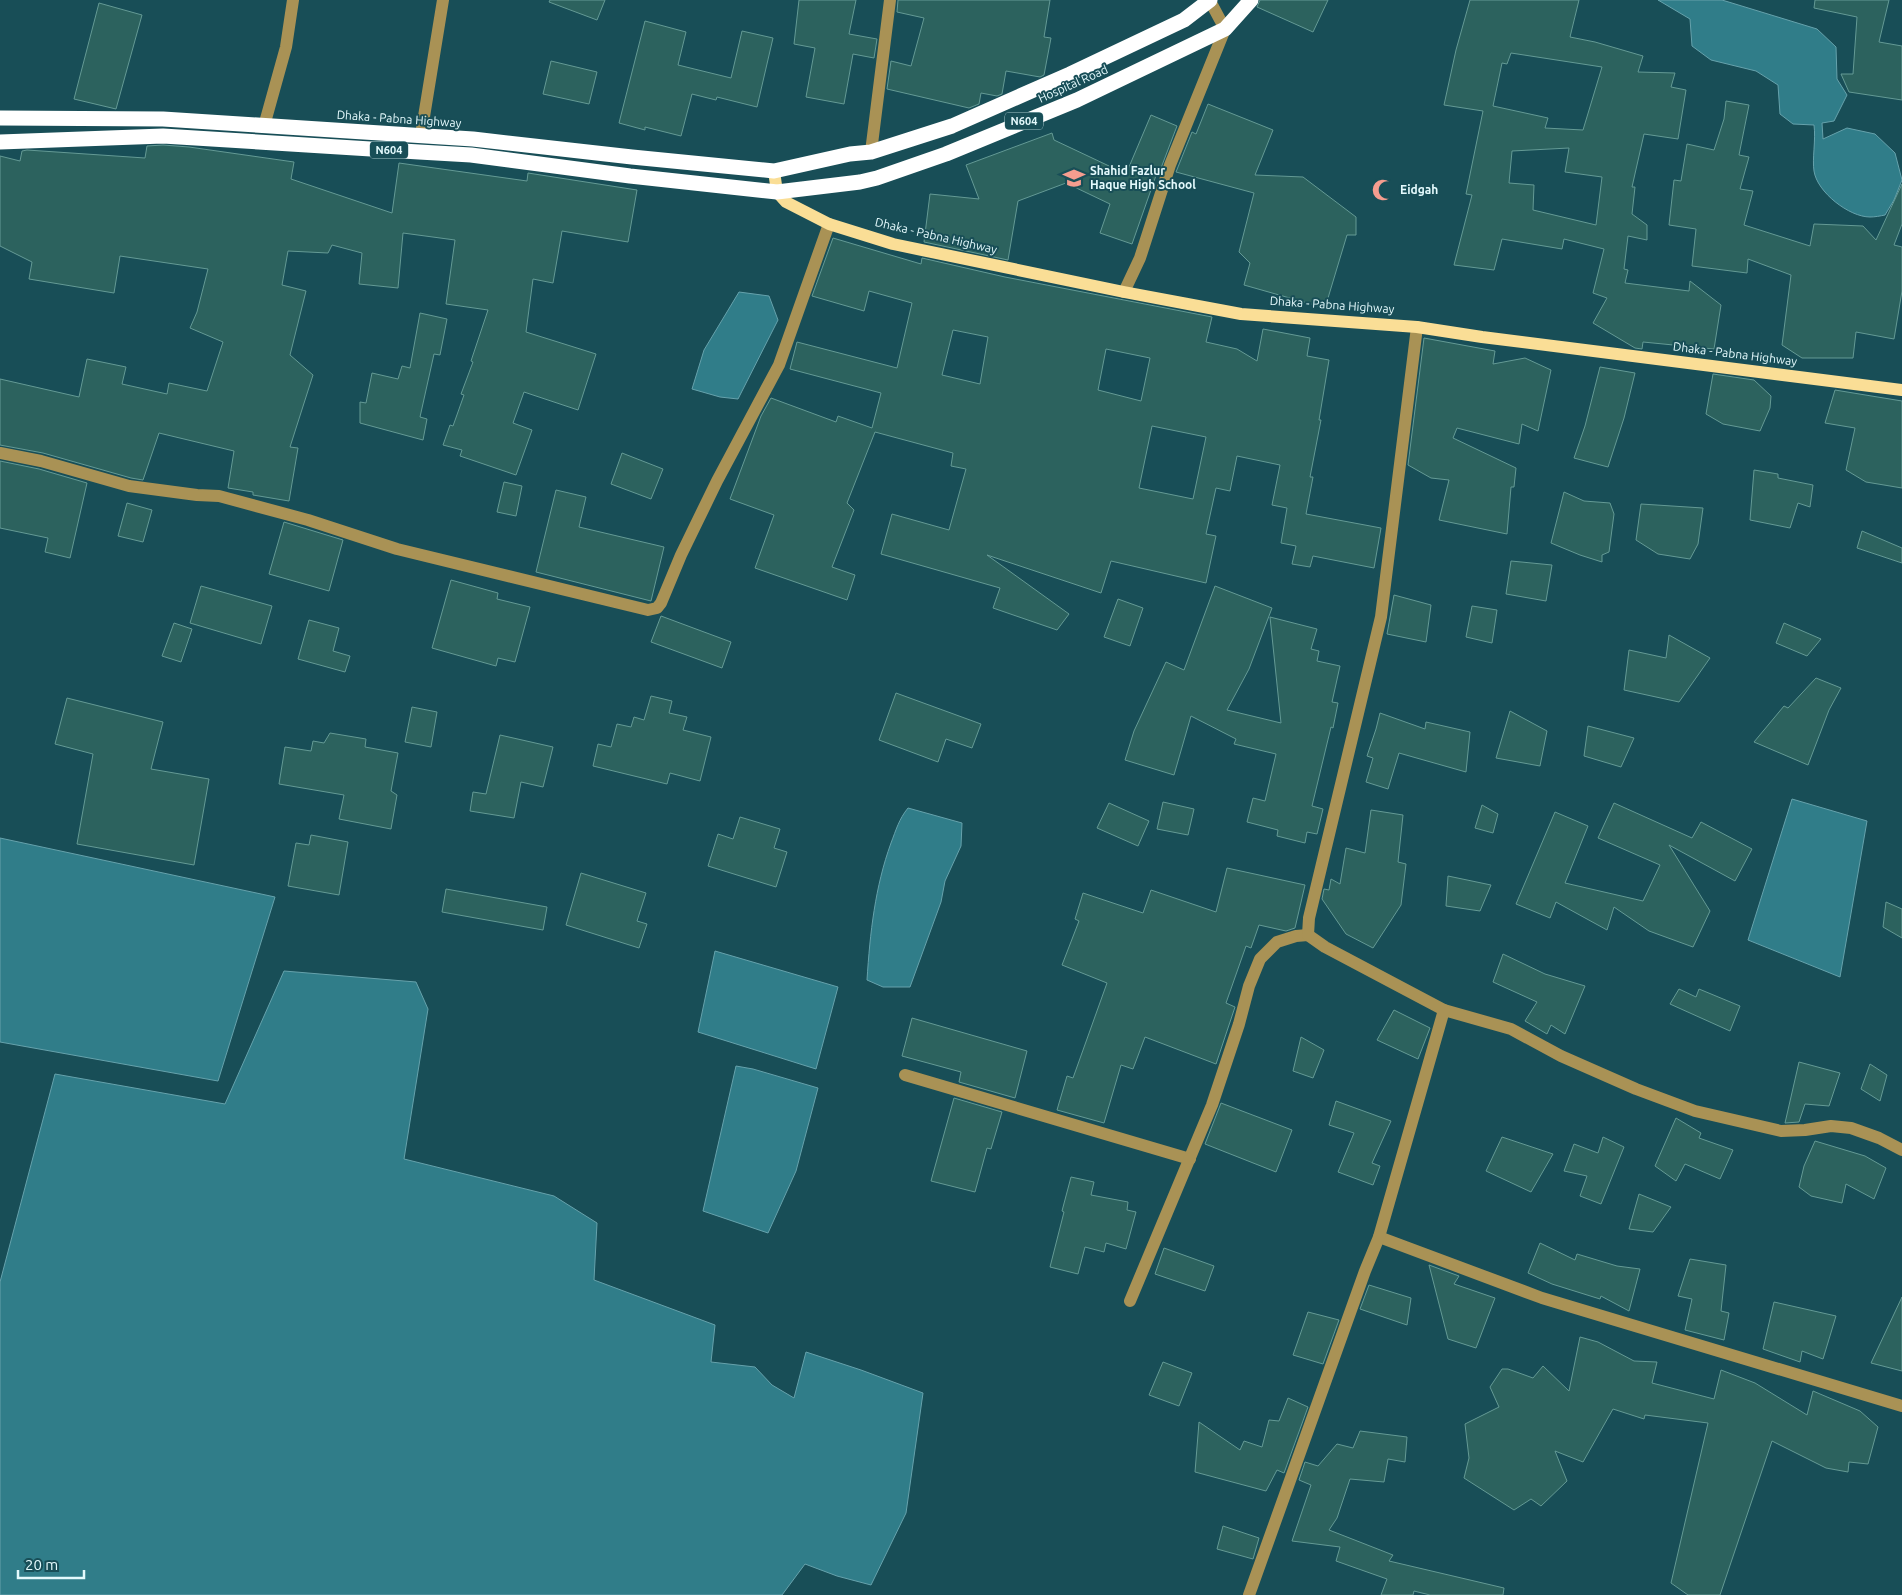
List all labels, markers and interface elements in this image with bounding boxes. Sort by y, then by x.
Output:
street label: Hospital Road [1036,62,1110,105]
street label: Dhaka - Pabna Highway [336,108,462,129]
road number: N604 [1005,112,1043,130]
road number: N604 [370,142,408,158]
place label: Shahid Fazlur Haque High School [1090,164,1196,191]
school or university icon: Shahid Fazlur Haque High School [1061,165,1087,191]
mosque icon: Eidgah [1370,177,1396,203]
place label: Eidgah [1400,183,1438,196]
street label: Dhaka - Pabna Highway [874,215,999,256]
street label: Dhaka - Pabna Highway [1269,294,1395,315]
street label: Dhaka - Pabna Highway [1672,339,1798,368]
scale bar [18,1548,84,1580]
text: 20 m [25,1556,58,1573]

